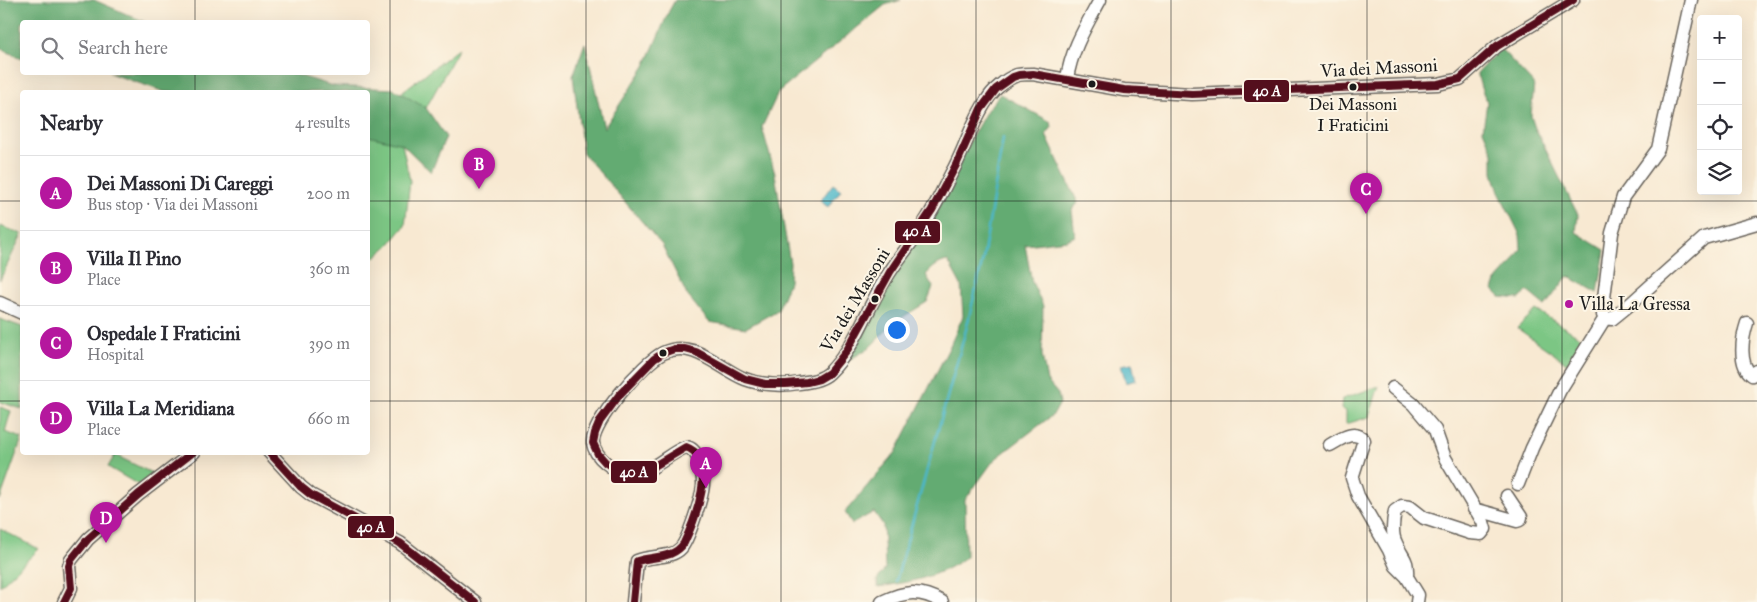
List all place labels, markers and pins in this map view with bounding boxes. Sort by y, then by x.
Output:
unlabelled marker [1087,79,1097,89]
marker: Dei Massoni I Fraticini [1348,82,1358,92]
place label: Dei Massoni I Fraticini [1309,94,1398,136]
pin: B [463,148,495,189]
pin: C [1350,173,1382,214]
place label: Villa La Gressa [1578,293,1691,315]
unlabelled marker [870,294,880,304]
marker: Villa La Gressa [1563,298,1575,310]
unlabelled marker [658,348,668,358]
pin: A [690,447,722,488]
pin: D [90,502,122,543]

